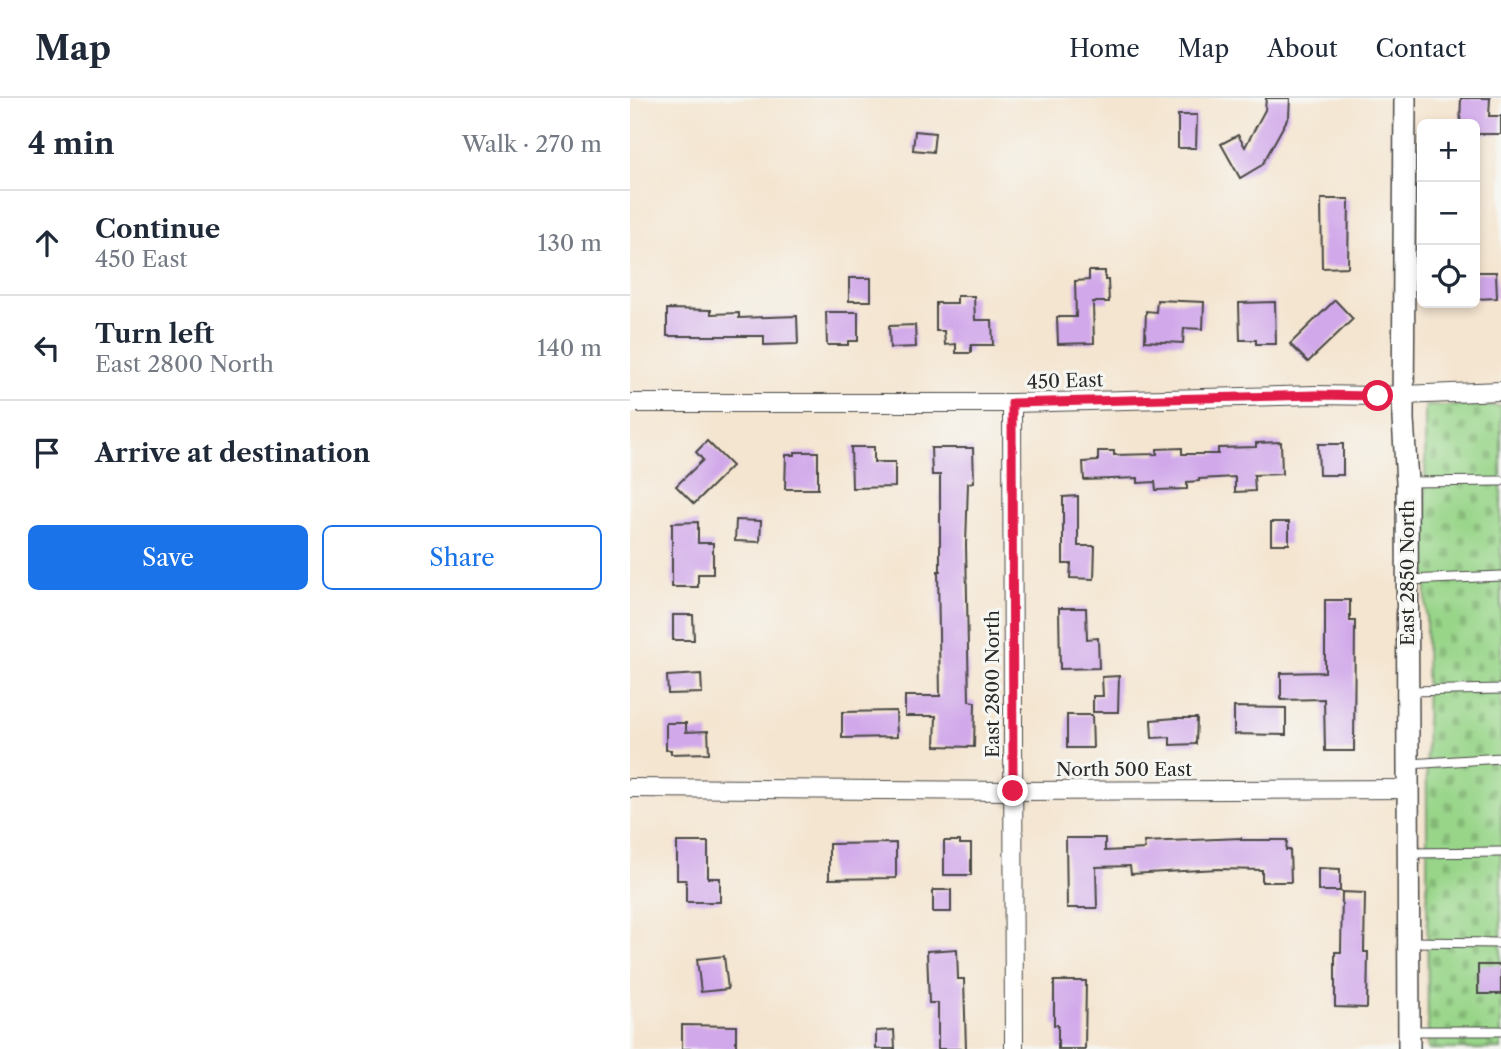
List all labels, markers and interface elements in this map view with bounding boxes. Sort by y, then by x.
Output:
text: Map [35,28,111,69]
text: Home [1069,34,1140,63]
text: Map [1178,34,1229,63]
text: About [1267,34,1338,63]
text: Contact [1376,34,1466,63]
map controls [1417,119,1480,308]
button: + [1417,119,1480,182]
text: 4 min [28,125,114,162]
text: Walk · 270 m [462,130,602,158]
button: − [1417,182,1480,245]
text: Continue [95,213,220,245]
icon: ahead [28,224,66,262]
text: 130 m [538,229,602,257]
text: 450 East [95,245,188,273]
button: locate [1417,245,1480,308]
text: Turn left [95,318,214,350]
icon: left [28,329,66,367]
text: 140 m [537,334,602,362]
text: East 2800 North [95,350,274,378]
street label: 450 East [1026,368,1104,394]
route start [1362,380,1393,411]
icon: arrive [28,434,66,472]
text: Arrive at destination [95,437,370,469]
street label: East 2850 North [1396,500,1419,646]
button: Save [28,525,308,590]
button: Share [322,525,602,590]
street label: East 2800 North [981,610,1004,758]
street label: North 500 East [1056,758,1192,781]
route end [997,775,1028,806]

